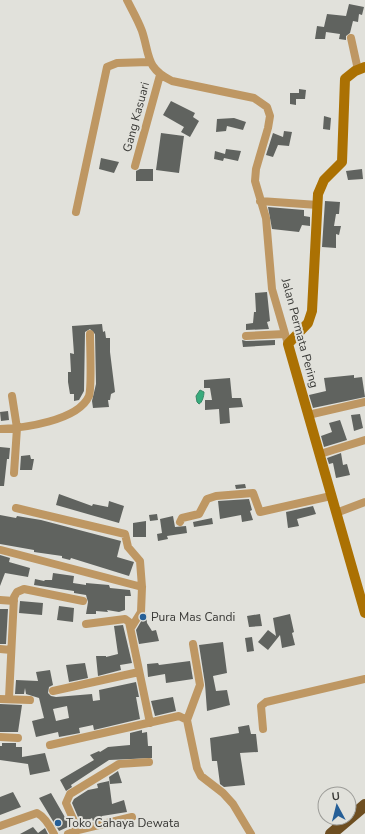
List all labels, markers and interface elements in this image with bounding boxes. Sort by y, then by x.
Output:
street label: Gang Kasuari [119,80,153,154]
street label: Jalan Permata Pering [277,275,322,390]
place label: Pura Mas Candi [151,609,235,625]
marker: Pura Mas Candi [138,612,148,622]
north arrow [317,786,357,826]
text: U [331,789,341,805]
place label: Toko Cahaya Dewata [66,815,180,831]
marker: Toko Cahaya Dewata [53,818,63,828]

